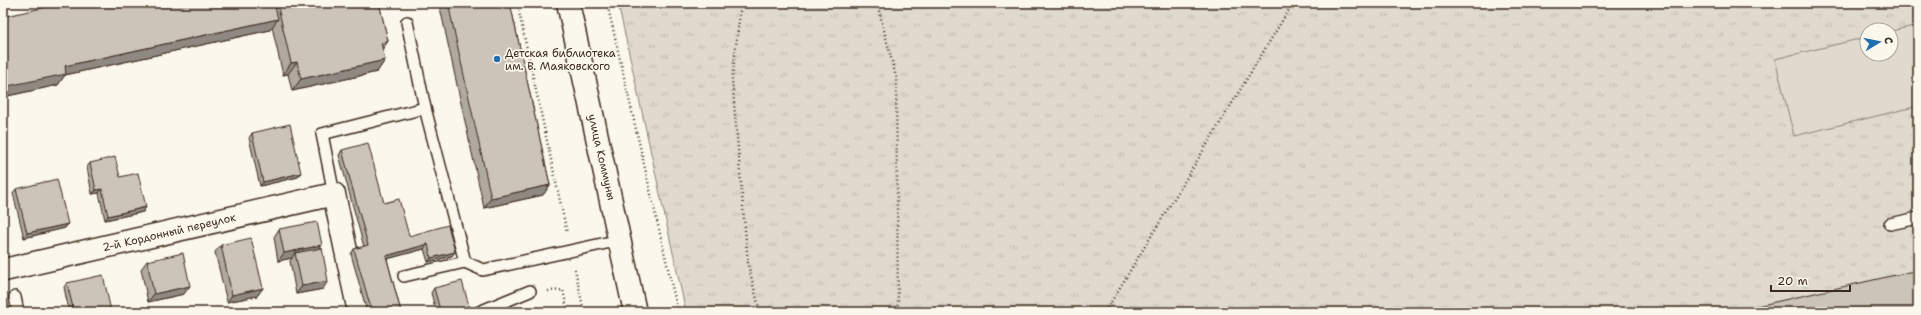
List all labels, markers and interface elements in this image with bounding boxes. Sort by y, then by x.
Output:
north arrow [1859,22,1899,62]
text: С [1880,36,1896,45]
place label: Детская библиотека им. В. Маяковского [505,46,616,74]
marker: Детская библиотека им. В. Маяковского [492,54,502,64]
street label: улица Коммуны [584,113,619,202]
street label: 2-й Кордонный переулок [101,210,237,255]
scale bar [1771,267,1850,293]
text: 20 m [1777,273,1808,289]

